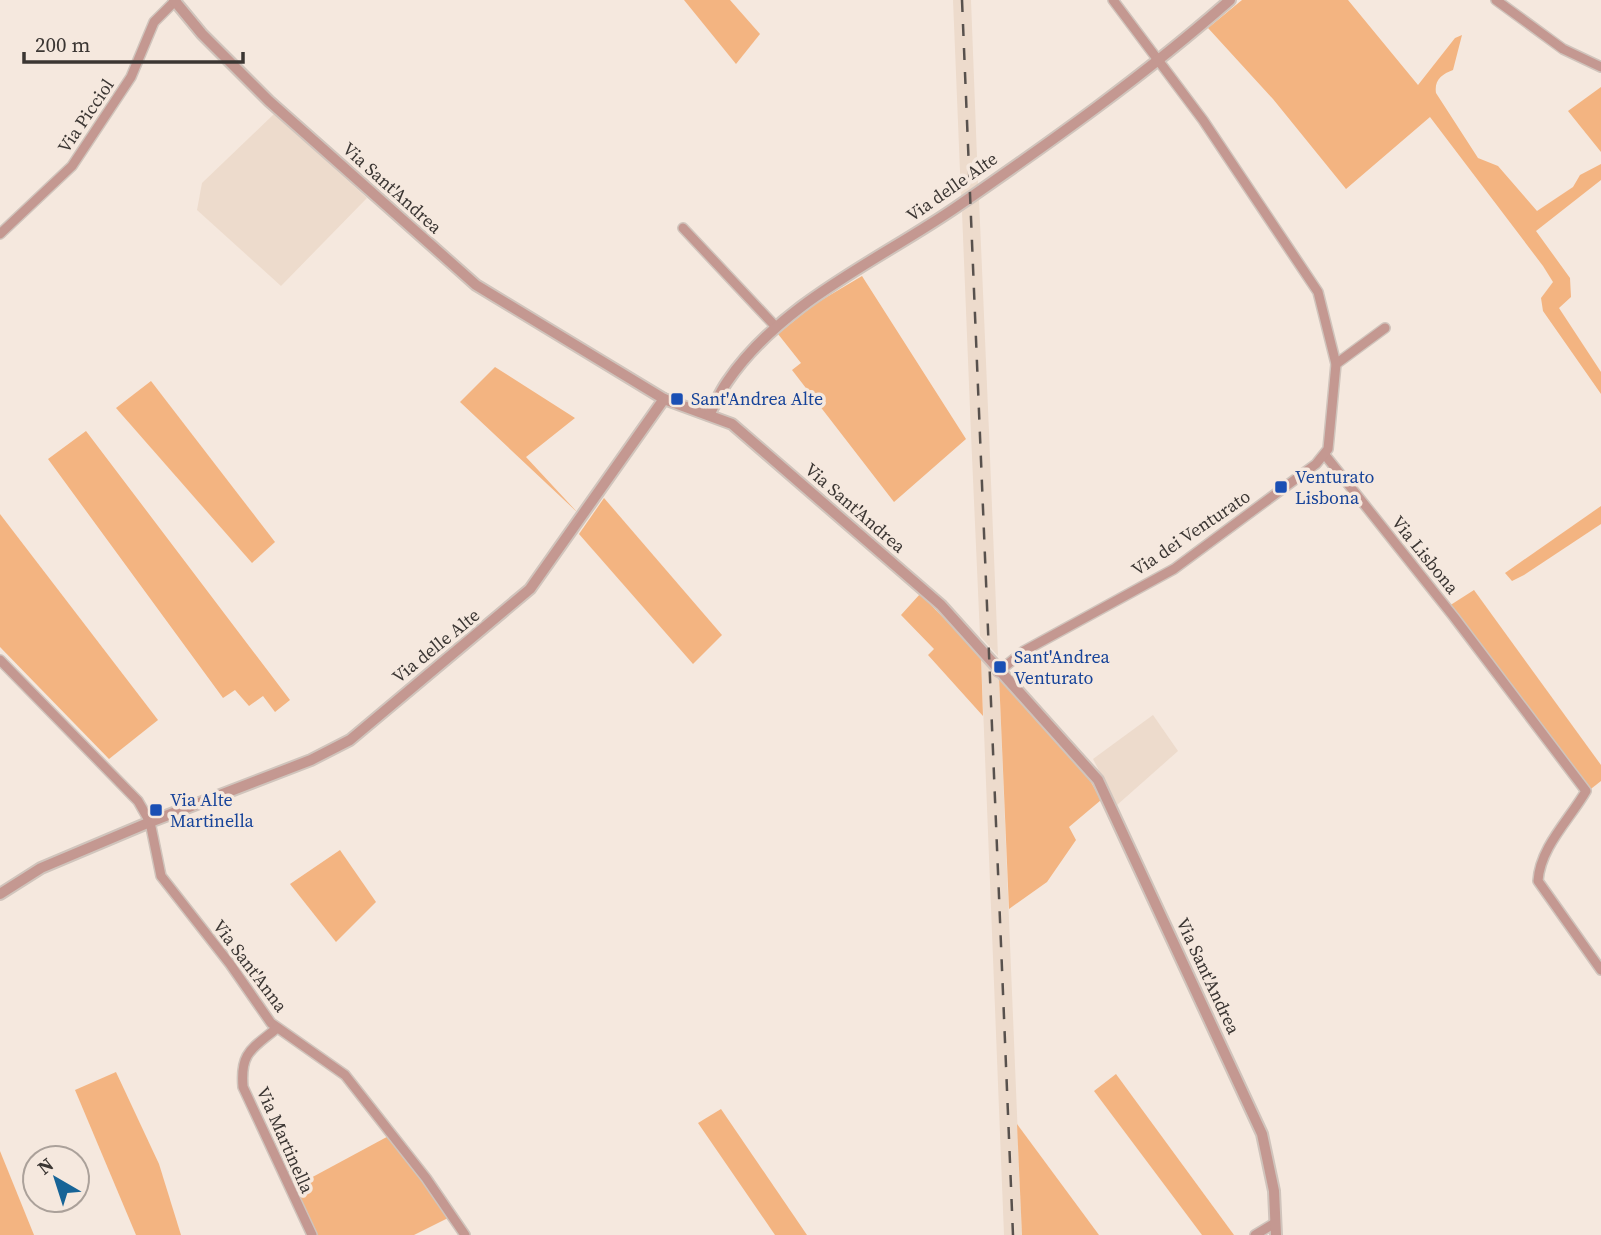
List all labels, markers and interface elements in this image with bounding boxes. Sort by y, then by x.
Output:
scale bar [24,21,243,65]
text: 200 m [35,30,90,59]
street label: Via Picciol [52,74,120,158]
street label: Via Sant'Andrea [337,136,448,240]
street label: Via delle Alte [901,146,1002,227]
place label: Sant'Andrea Alte [691,386,823,411]
marker: Sant'Andrea Alte [669,391,685,407]
street label: Via Sant'Andrea [800,457,912,559]
place label: Venturato Lisbona [1295,464,1375,510]
marker: Venturato Lisbona [1273,479,1289,495]
street label: Via dei Venturato [1126,484,1255,582]
street label: Via Lisbona [1386,510,1465,600]
street label: Via delle Alte [387,603,485,689]
place label: Sant'Andrea Venturato [1014,644,1110,690]
marker: Sant'Andrea Venturato [992,659,1008,675]
place label: Via Alte Martinella [170,787,255,833]
marker: Via Alte Martinella [148,802,164,818]
street label: Via Sant'Andrea [1171,913,1247,1039]
street label: Via Sant'Anna [207,914,294,1018]
street label: Via Martinella [251,1083,320,1198]
north arrow [21,1144,91,1214]
text: N [32,1151,59,1180]

